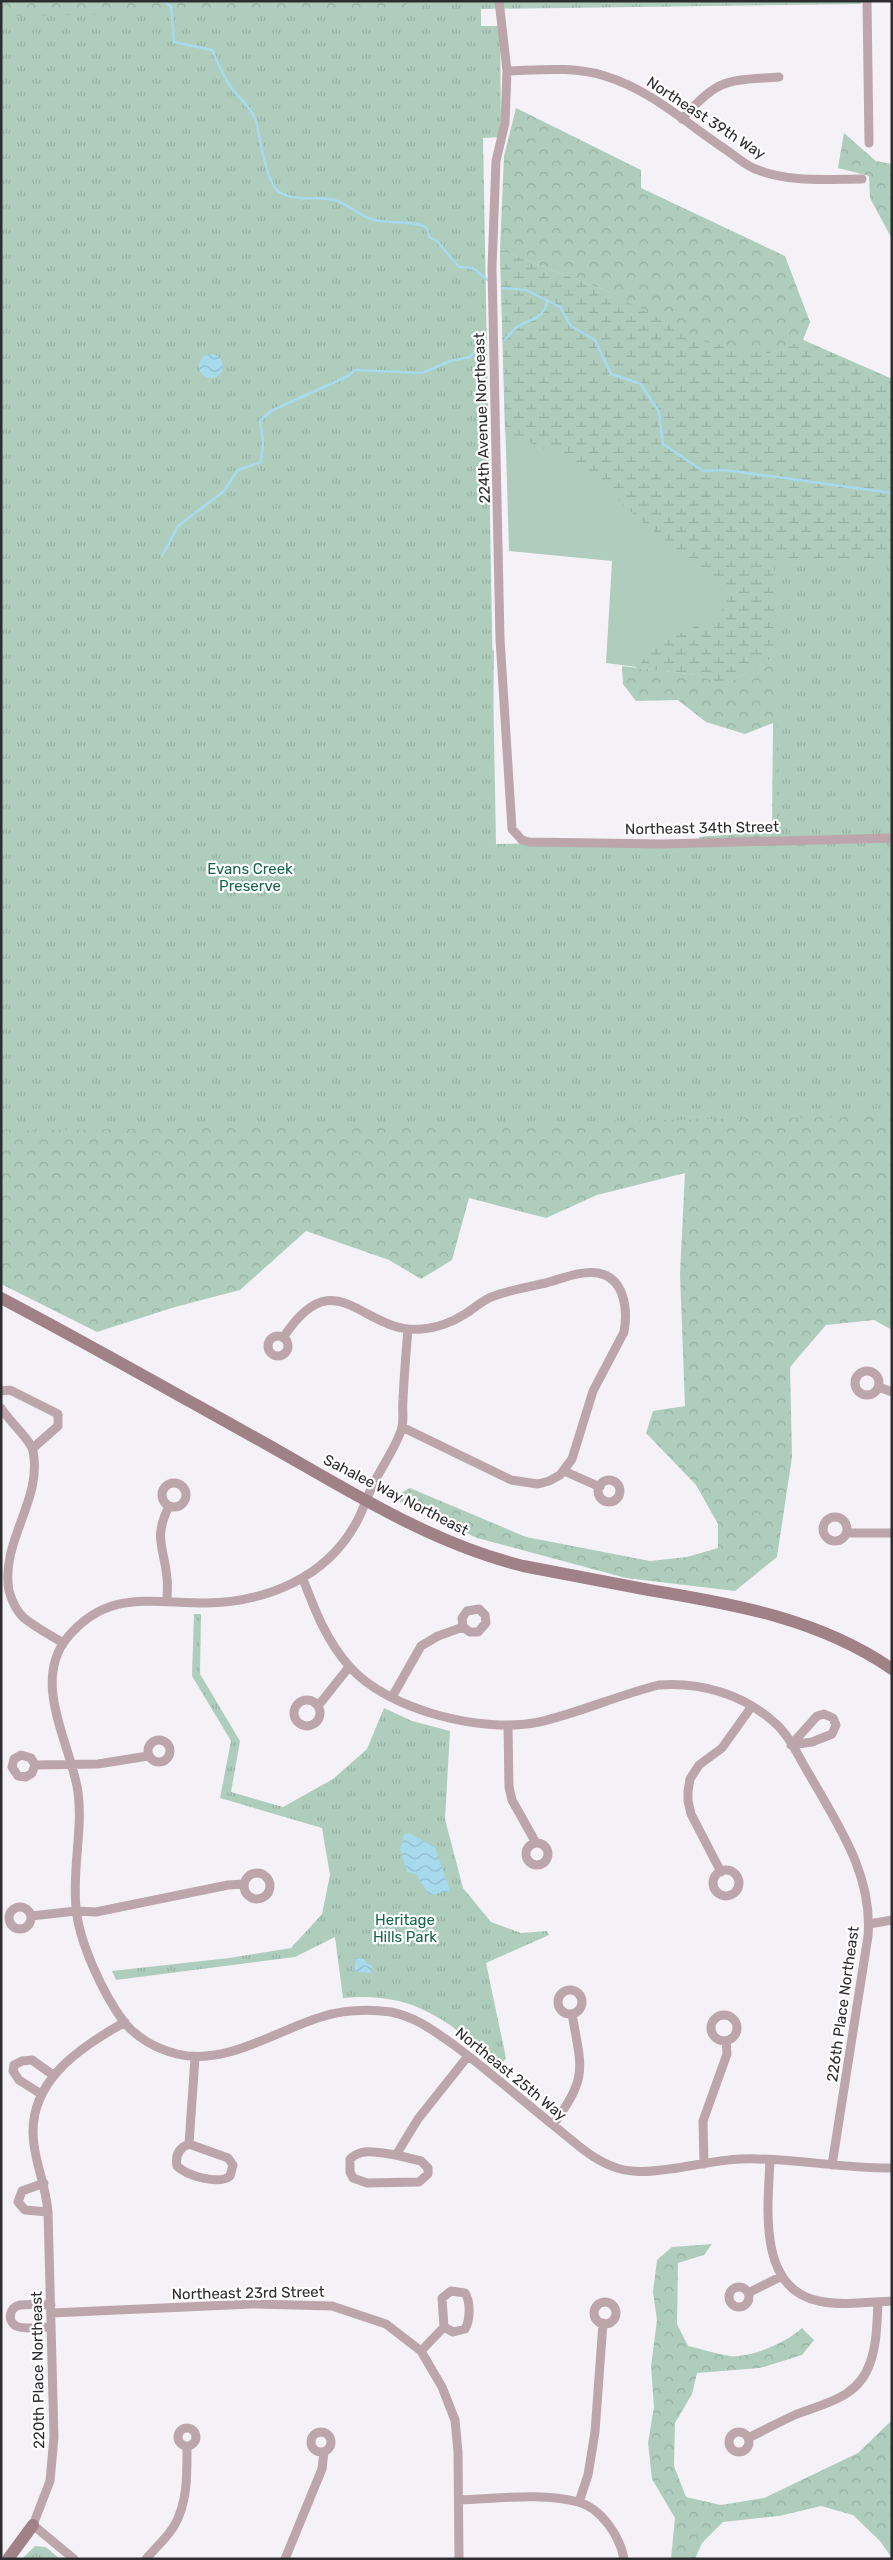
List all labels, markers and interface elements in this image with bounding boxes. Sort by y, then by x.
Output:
street label: Northeast 39th Way [643,73,769,163]
street label: 224th Avenue Northeast [470,332,494,504]
street label: Northeast 34th Street [625,818,779,838]
park label: Evans Creek Preserve [207,860,293,895]
street label: Sahalee Way Northeast [321,1451,472,1539]
park label: Heritage Hills Park [373,1911,437,1946]
street label: 226th Place Northeast [823,1925,863,2083]
street label: Northeast 25th Way [452,2024,570,2124]
street label: Northeast 23rd Street [171,2283,325,2303]
street label: 220th Place Northeast [28,2291,48,2449]

